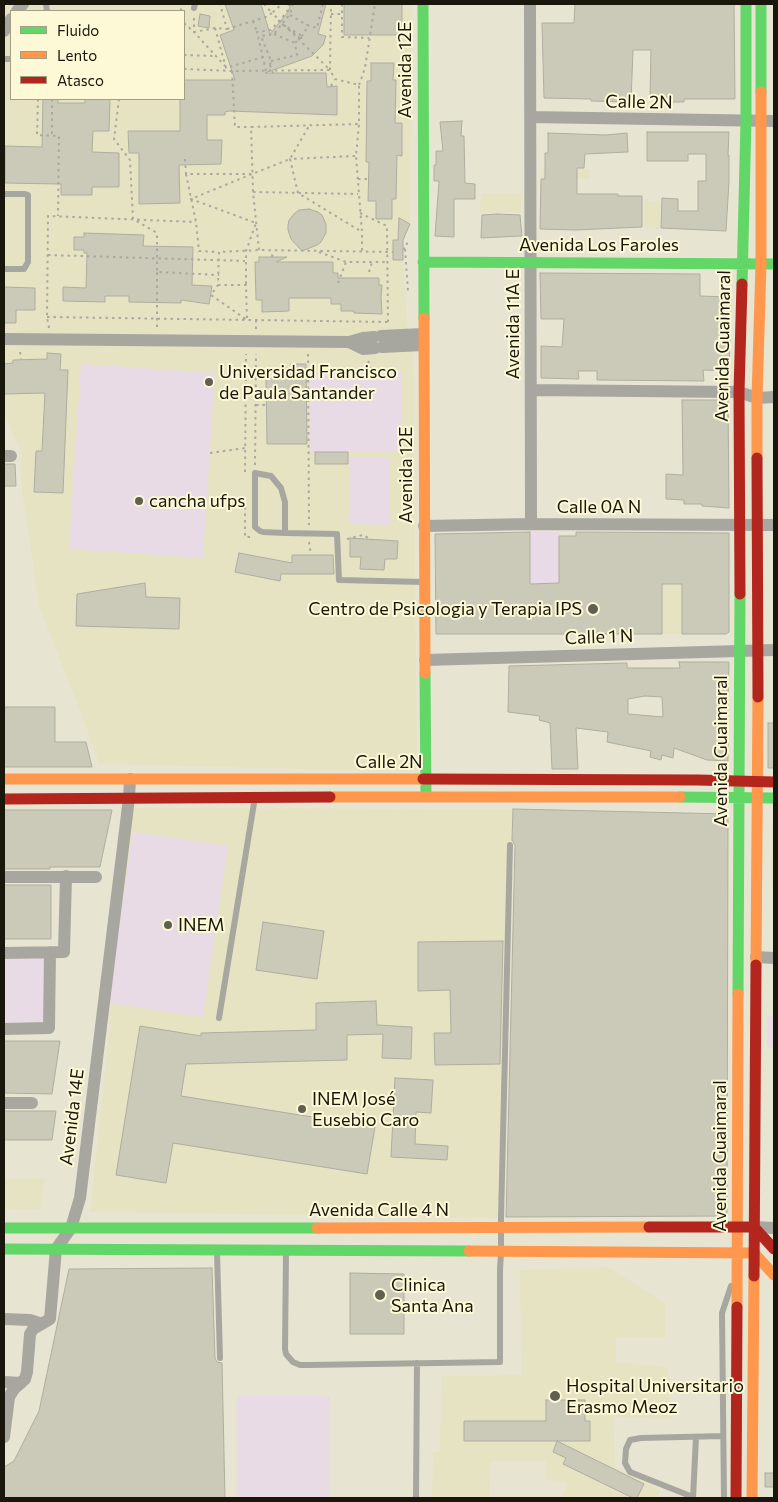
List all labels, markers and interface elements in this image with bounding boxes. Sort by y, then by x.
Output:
legend [10,10,185,100]
text: Fluido [57,21,99,39]
street label: Avenida 12E [394,22,416,118]
text: Lento [57,46,97,64]
text: Atasco [57,71,104,89]
street label: Calle 2N [605,91,673,113]
street label: Avenida Los Faroles [519,234,679,256]
street label: Avenida 11A E [502,269,524,379]
street label: Avenida Guaimaral [711,270,735,422]
place label: Universidad Francisco de Paula Santander [219,361,397,404]
marker: Universidad Francisco de Paula Santander [203,376,215,388]
street label: Avenida 12E [395,427,417,523]
place label: cancha ufps [149,490,246,512]
marker: cancha ufps [133,495,145,507]
street label: Calle 0A N [557,496,641,518]
place label: Centro de Psicologia y Terapia IPS [308,598,582,620]
marker: Centro de Psicologia y Terapia IPS [586,602,600,616]
street label: Calle 1 N [564,625,634,649]
street label: Avenida Guaimaral [710,675,732,827]
street label: Calle 2N [355,751,423,773]
place label: INEM [178,914,225,936]
marker: INEM [162,919,174,931]
street label: Avenida 14E [55,1067,89,1167]
street label: Avenida Guaimaral [709,1080,731,1232]
place label: INEM José Eusebio Caro [312,1088,419,1130]
marker: INEM José Eusebio Caro [296,1103,308,1115]
street label: Avenida Calle 4 N [309,1199,449,1221]
place label: Clinica Santa Ana [391,1274,474,1316]
marker: Clinica Santa Ana [373,1288,387,1302]
place label: Hospital Universitario Erasmo Meoz [566,1375,744,1418]
marker: Hospital Universitario Erasmo Meoz [548,1389,562,1403]

